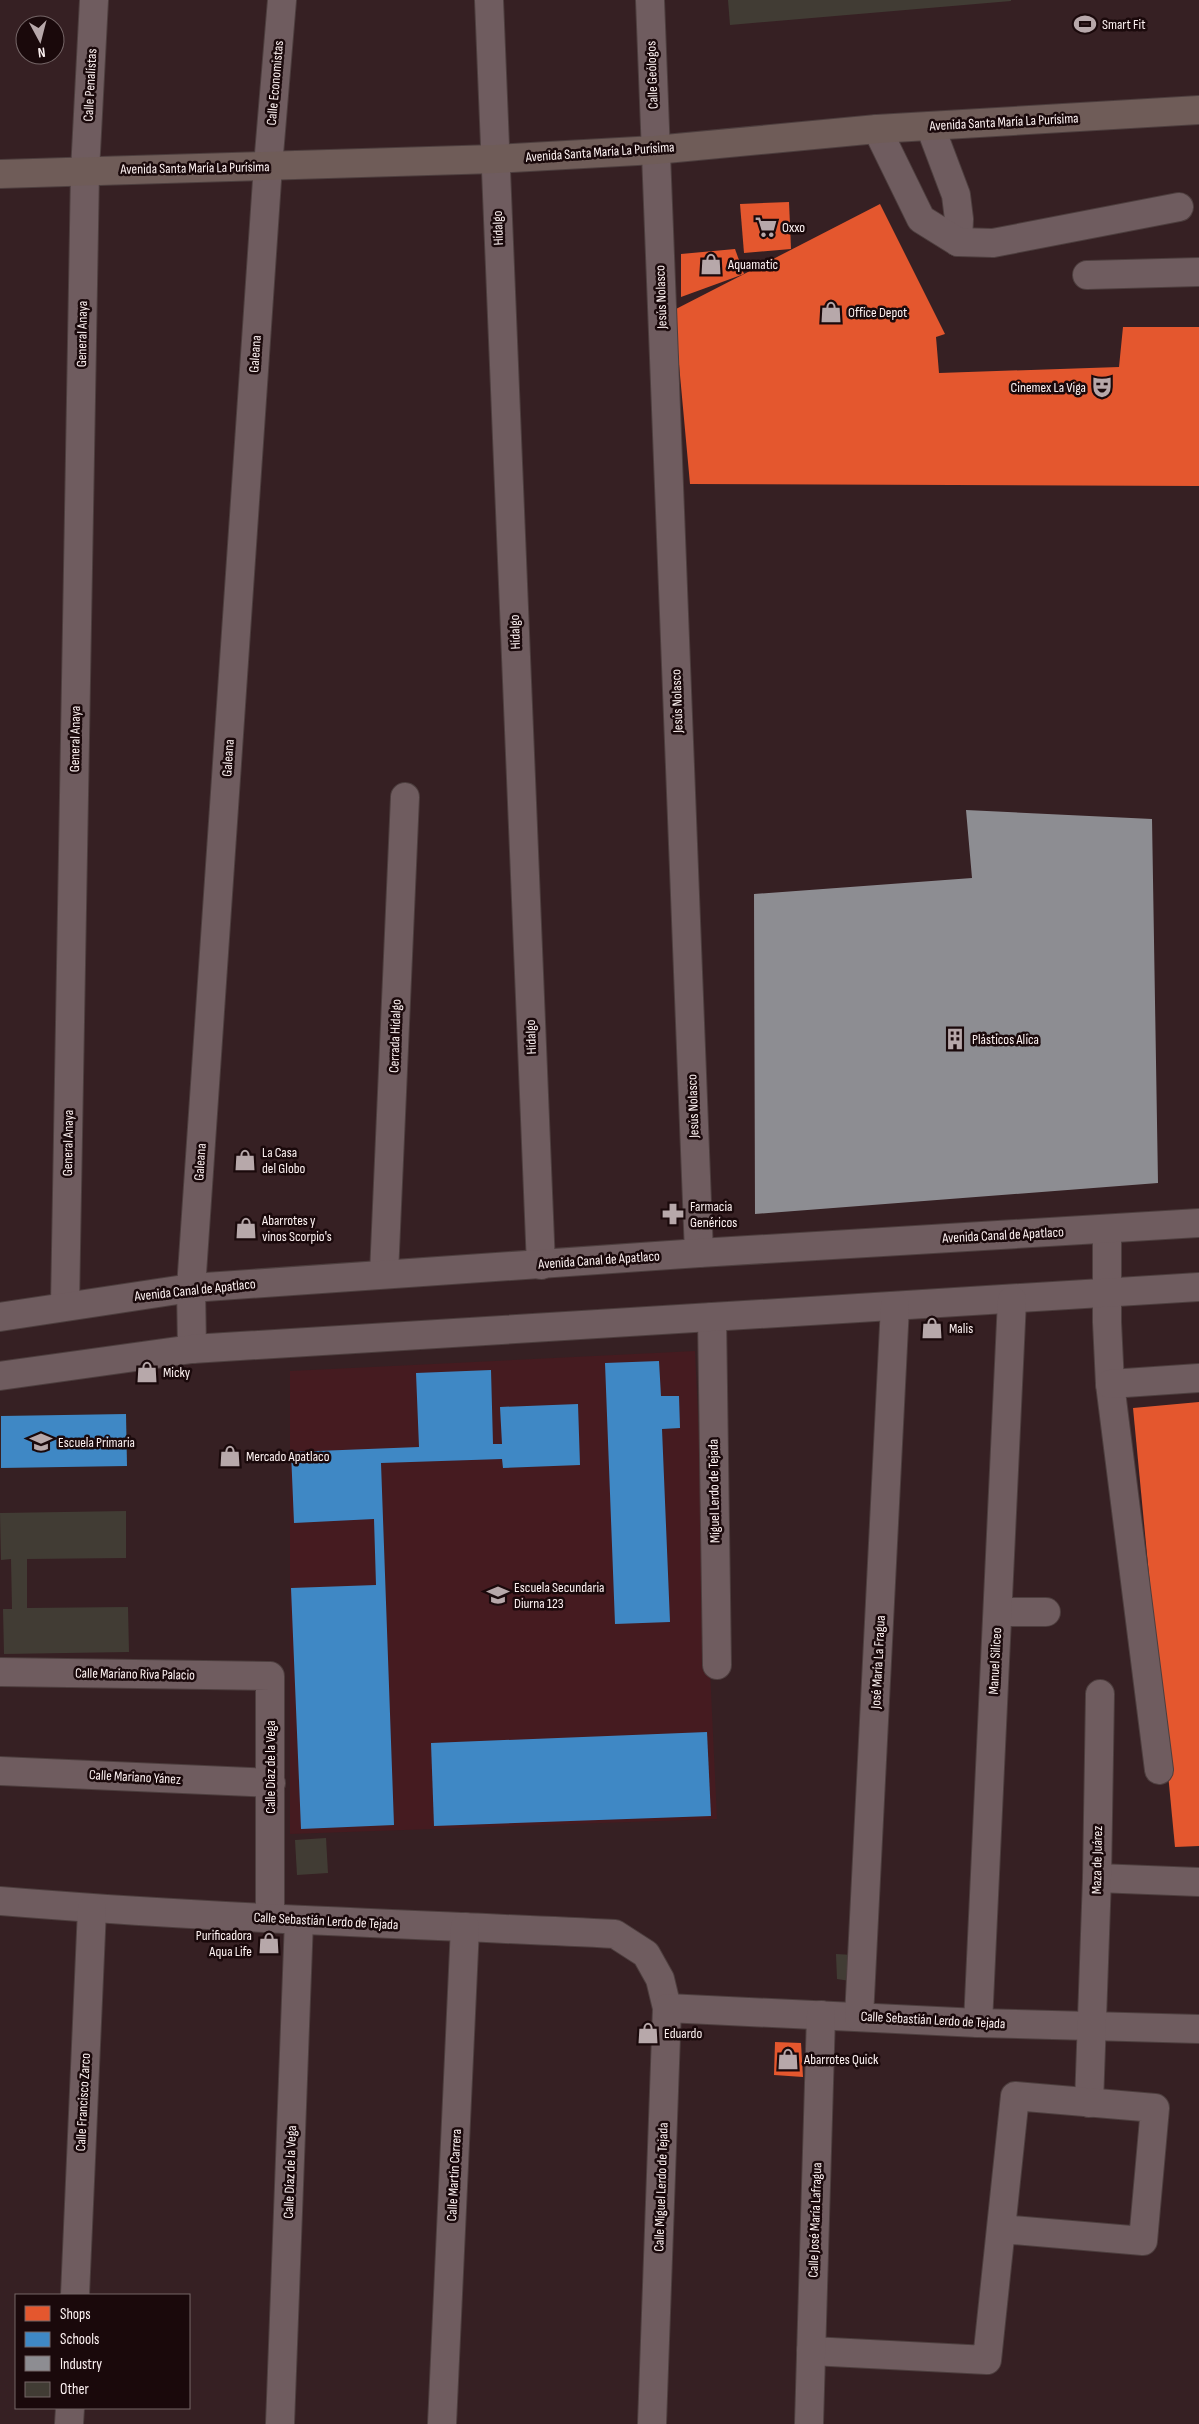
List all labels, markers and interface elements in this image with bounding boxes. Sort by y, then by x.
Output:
sports icon: Smart Fit [1072,11,1098,37]
north arrow [15,15,65,65]
place label: Smart Fit [1102,16,1145,33]
street label: Calle Economistas [263,40,287,126]
street label: Calle Geólogos [642,41,662,109]
text: N [37,44,46,61]
street label: Calle Penalistas [80,48,100,122]
street label: Avenida Santa María La Purísima [928,110,1079,134]
street label: Avenida Santa María La Purísima [524,138,675,166]
street label: Avenida Santa María La Purísima [119,158,270,178]
street label: Hidalgo [489,210,507,246]
supermarket icon: Oxxo [753,214,779,240]
place label: Oxxo [782,219,805,236]
shop icon: Aquamatic [698,251,724,277]
place label: Aquamatic [727,256,778,273]
street label: Jesús Nolasco [651,265,671,330]
shop icon: Office Depot [818,299,844,325]
street label: General Anaya [73,301,91,367]
place label: Office Depot [848,304,907,321]
street label: Galeana [245,335,265,373]
theatre icon: Cinemex La Viga [1089,374,1115,400]
place label: Cinemex La Viga [1011,379,1086,396]
street label: Hidalgo [506,614,524,650]
street label: Jesús Nolasco [667,669,687,734]
street label: General Anaya [66,706,84,772]
street label: Galeana [218,739,238,777]
street label: Cerrada Hidalgo [385,999,405,1073]
street label: Hidalgo [522,1019,540,1055]
building icon: Plásticos Alica [942,1026,968,1052]
place label: Plásticos Alica [972,1031,1039,1048]
street label: Jesús Nolasco [683,1074,703,1139]
street label: General Anaya [59,1110,77,1176]
street label: Galeana [190,1143,210,1181]
place label: La Casa del Globo [262,1144,306,1177]
shop icon: La Casa del Globo [232,1147,258,1173]
place label: Farmacia Genéricos [690,1198,737,1231]
pharmacy icon: Farmacia Genéricos [660,1201,686,1227]
place label: Abarrotes y vinos Scorpio's [261,1212,332,1245]
shop icon: Abarrotes y vinos Scorpio's [233,1215,259,1241]
street label: Avenida Canal de Apatlaco [941,1223,1064,1247]
street label: Avenida Canal de Apatlaco [537,1247,660,1273]
street label: Avenida Canal de Apatlaco [133,1275,257,1305]
shop icon: Malis [919,1315,945,1341]
place label: Malis [949,1320,973,1337]
shop icon: Micky [134,1359,160,1385]
place label: Micky [163,1364,191,1381]
school or university icon: Escuela Primaria [28,1429,54,1455]
place label: Escuela Primaria [58,1434,135,1451]
street label: Miguel Lerdo de Tejada [705,1439,723,1543]
shop icon: Mercado Apatlaco [217,1443,243,1469]
place label: Mercado Apatlaco [246,1448,330,1465]
place label: Escuela Secundaria Diurna 123 [514,1579,604,1612]
school or university icon: Escuela Secundaria Diurna 123 [485,1582,511,1608]
street label: José María La Fragua [867,1615,889,1710]
street label: Manuel Siliceo [985,1627,1005,1695]
street label: Calle Mariano Riva Palacio [75,1664,195,1684]
street label: Calle Díaz de la Vega [262,1720,279,1814]
street label: Calle Mariano Yánez [89,1766,181,1788]
street label: Maza de Juárez [1088,1826,1106,1894]
street label: Calle Sebastián Lerdo de Tejada [253,1909,399,1933]
place label: Purificadora Aqua Life [196,1927,252,1960]
shop icon: Purificadora Aqua Life [256,1930,282,1956]
street label: Calle Sebastián Lerdo de Tejada [860,2008,1006,2032]
shop icon: Eduardo [635,2020,661,2046]
place label: Eduardo [664,2025,702,2042]
shop icon: Abarrotes Quick [775,2046,801,2072]
place label: Abarrotes Quick [803,2051,879,2068]
street label: Calle Francisco Zarco [72,2052,94,2152]
street label: Calle Miguel Lerdo de Tejada [650,2122,672,2252]
street label: Calle Díaz de la Vega [280,2125,300,2219]
street label: Calle Martín Carrera [443,2128,465,2222]
street label: Calle José María Lafragua [804,2162,826,2278]
legend [15,2294,190,2409]
text: Shops [60,2305,91,2324]
text: Schools [60,2330,99,2349]
text: Industry [60,2355,102,2374]
text: Other [60,2380,89,2399]

